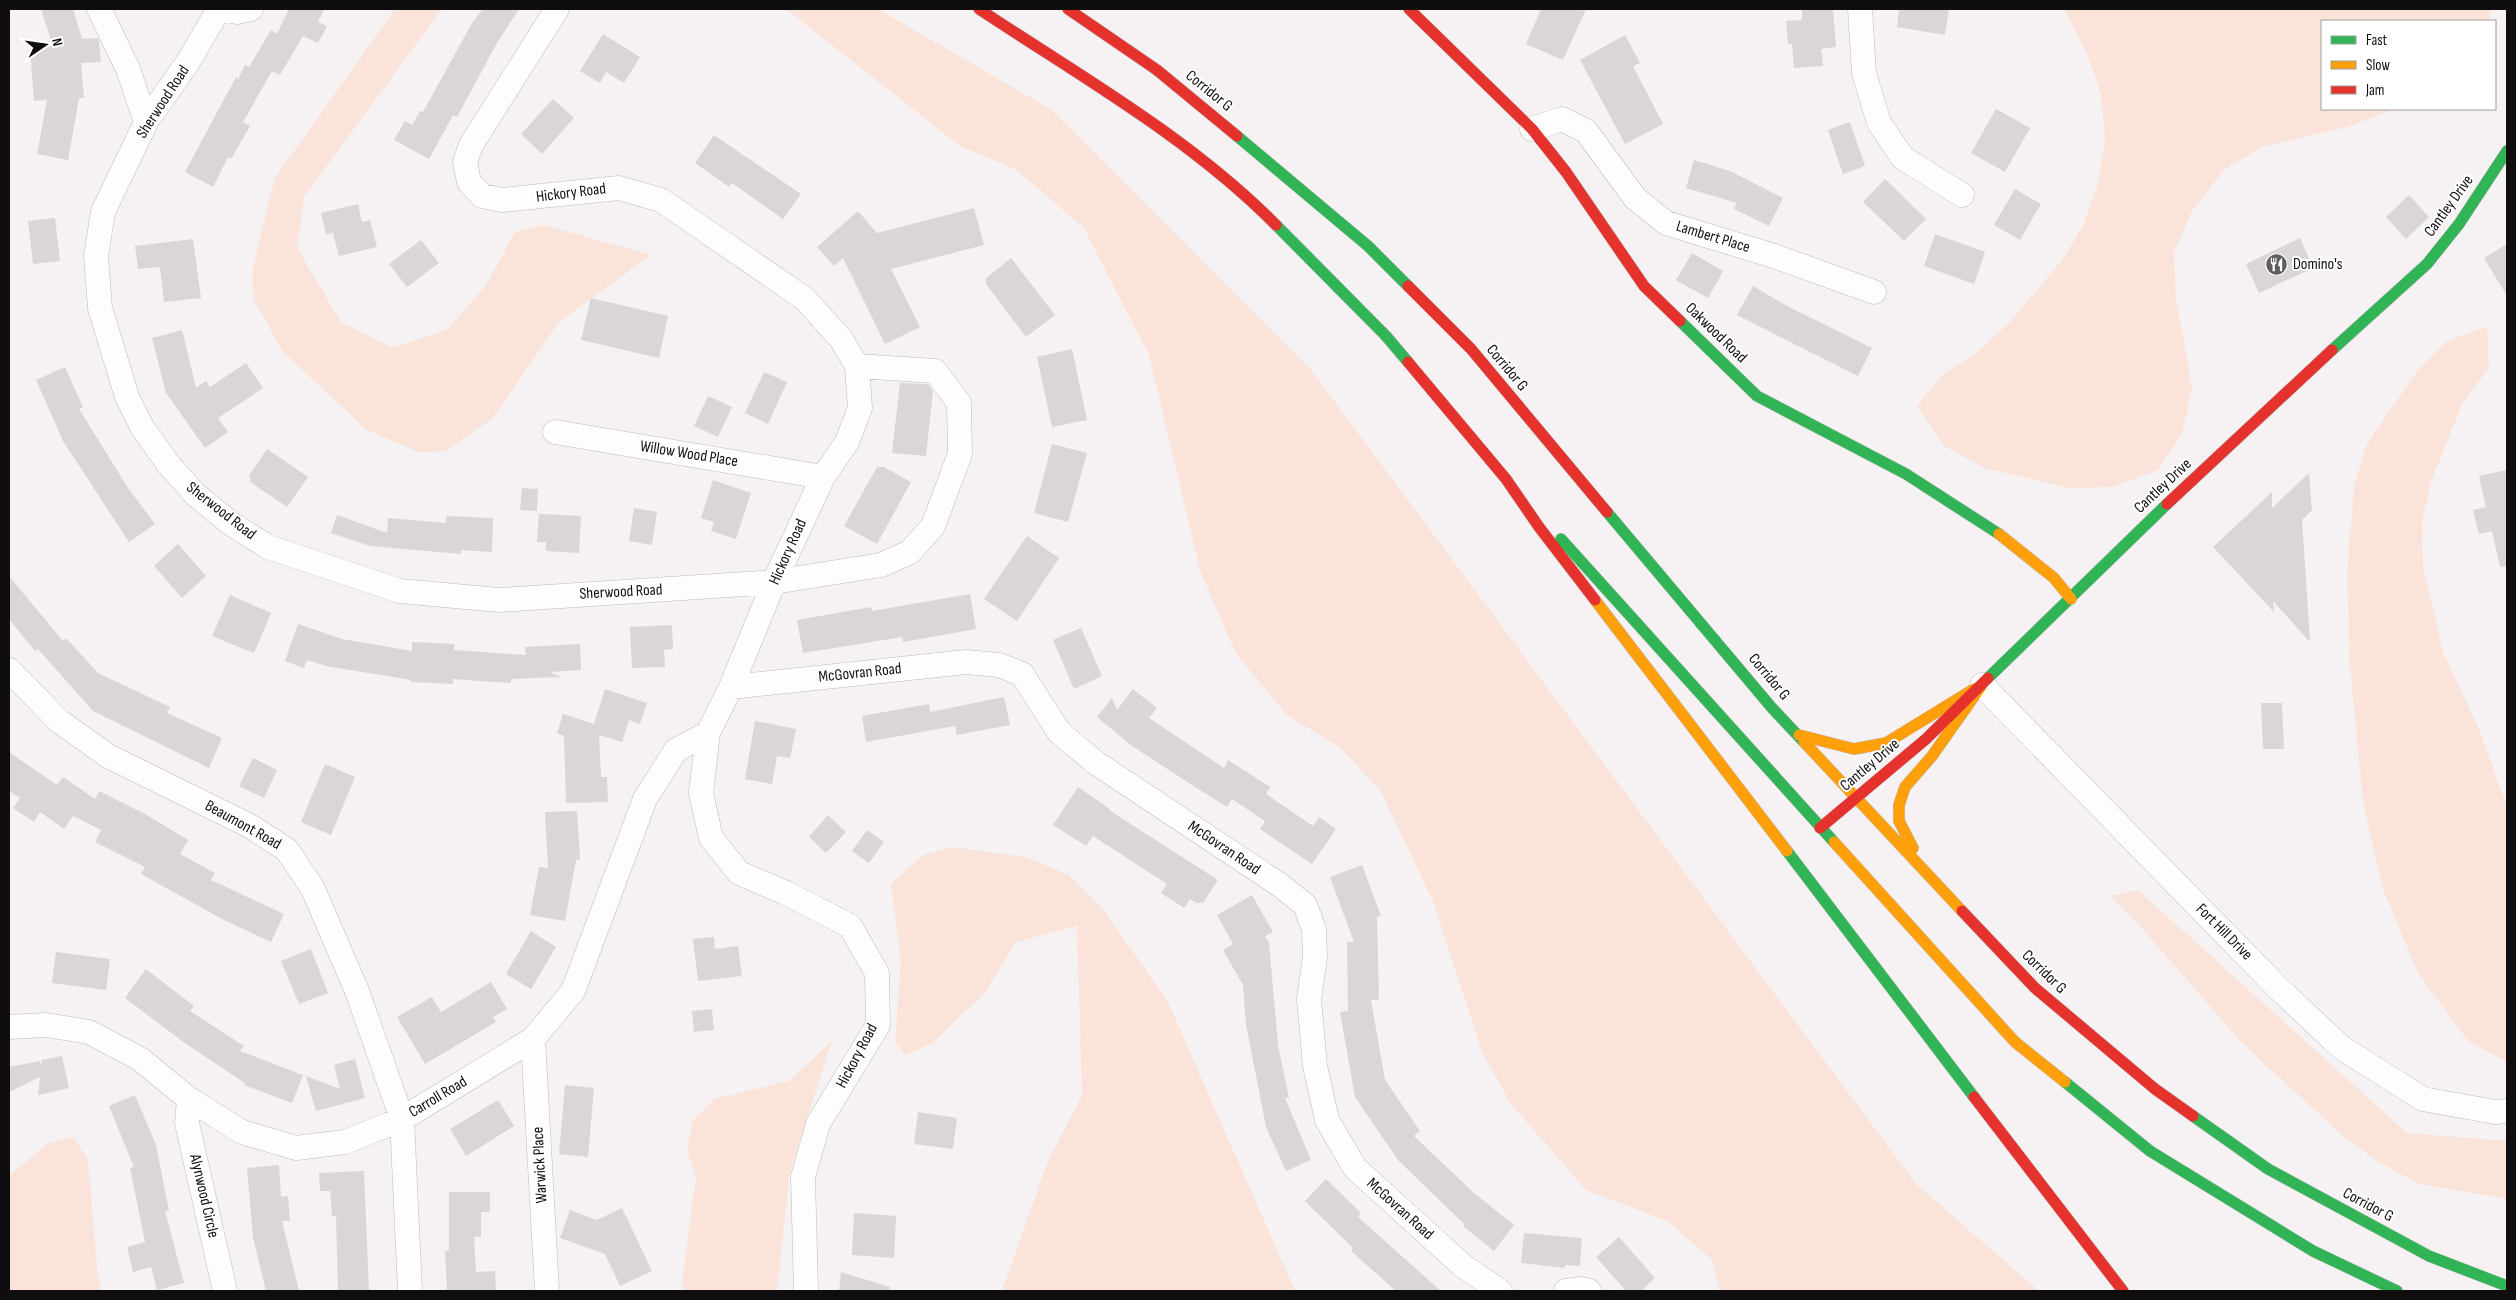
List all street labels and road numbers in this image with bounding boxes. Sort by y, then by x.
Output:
street label: Sherwood Road [132,62,194,142]
street label: Corridor G [1182,66,1236,116]
street label: Cantley Drive [2420,172,2478,240]
street label: Hickory Road [535,179,607,207]
street label: Lambert Place [1674,217,1752,257]
street label: Oakwood Road [1681,299,1751,367]
street label: Corridor G [1482,341,1532,395]
street label: Willow Wood Place [639,437,739,471]
street label: Cantley Drive [2130,455,2196,517]
street label: Sherwood Road [182,478,260,544]
street label: Hickory Road [765,516,811,588]
street label: Sherwood Road [579,580,663,604]
street label: Corridor G [1744,650,1794,704]
street label: McGovran Road [818,659,902,687]
street label: Cantley Drive [1837,735,1903,795]
street label: Beaumont Road [202,796,284,854]
street label: McGovran Road [1184,817,1264,879]
street label: Fort Hill Drive [2192,900,2256,964]
street label: Corridor G [2018,946,2070,998]
street label: Hickory Road [832,1021,882,1091]
street label: Carroll Road [406,1072,470,1122]
street label: Warwick Place [529,1126,551,1204]
street label: Alynwood Circle [185,1151,223,1240]
street label: McGovran Road [1363,1174,1437,1244]
street label: Corridor G [2339,1184,2397,1226]

